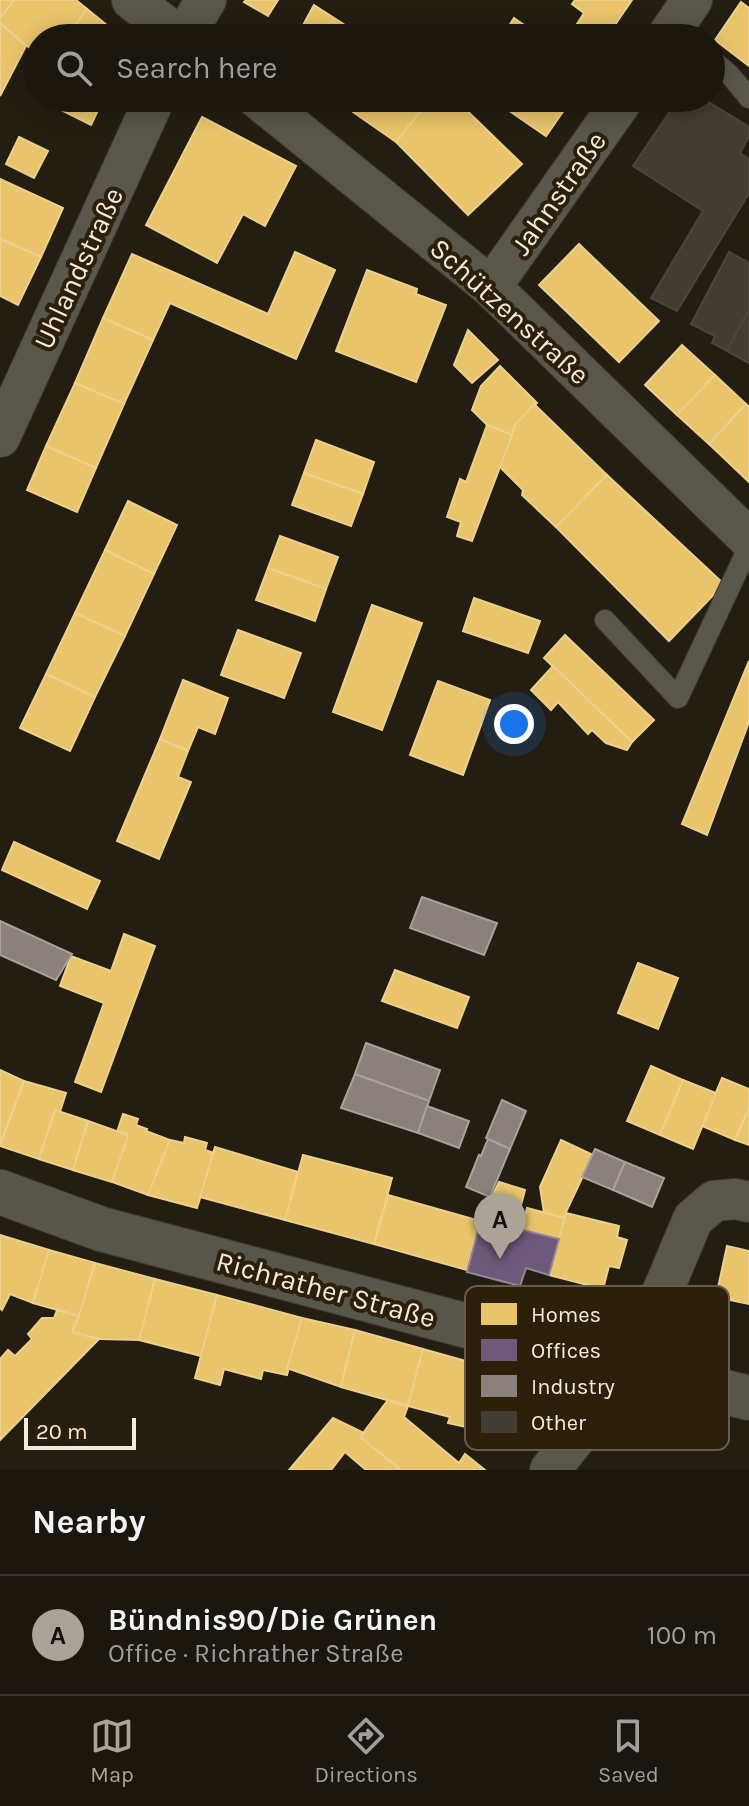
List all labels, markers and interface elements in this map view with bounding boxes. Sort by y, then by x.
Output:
search box [24,24,725,112]
icon: search [52,46,96,90]
text: Search here [116,50,277,86]
street label: Jahnstraße [504,125,613,261]
street label: Uhlandstraße [27,182,130,354]
street label: Schützenstraße [423,231,596,391]
your location [494,704,534,744]
pin: A [474,1193,526,1259]
street label: Richrather Straße [213,1244,439,1335]
legend [465,1286,729,1450]
text: Homes [531,1302,601,1328]
text: Offices [531,1338,601,1364]
text: Industry [531,1374,615,1400]
text: Other [531,1410,586,1436]
scale bar [24,1414,136,1450]
text: 20 m [36,1419,88,1445]
text: Nearby [32,1502,146,1542]
text: Bündnis90/Die Grünen [108,1602,437,1638]
text: A [50,1620,66,1651]
text: 100 m [647,1620,717,1651]
text: Office · Richrather Straße [108,1638,404,1669]
tab: Map [90,1714,134,1788]
tab: Directions [314,1714,418,1788]
tab: Saved [598,1714,659,1788]

